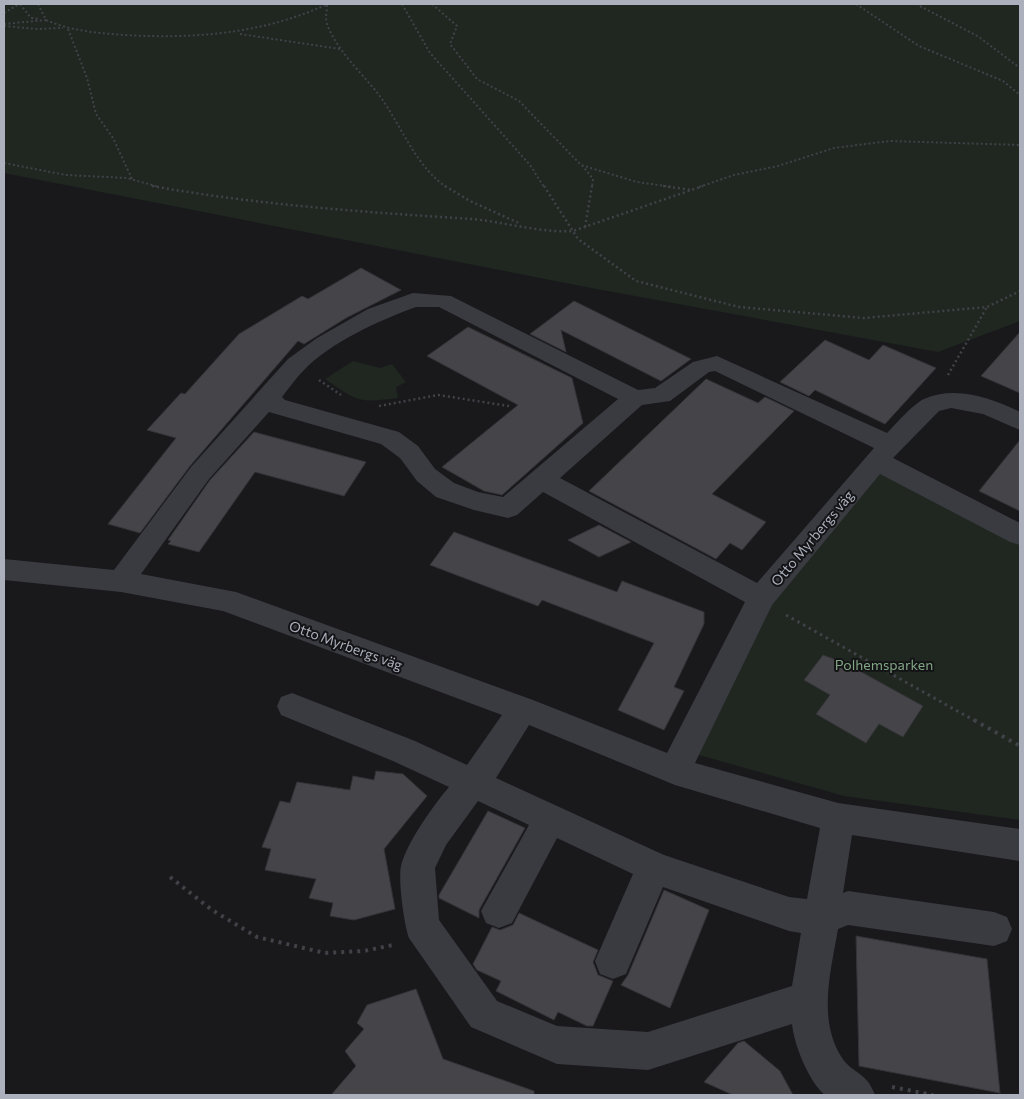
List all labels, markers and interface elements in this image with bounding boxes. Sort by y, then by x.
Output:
street label: Otto Myrbergs väg [767,486,857,589]
street label: Otto Myrbergs väg [287,617,405,674]
park label: Polhemsparken [835,656,933,673]

